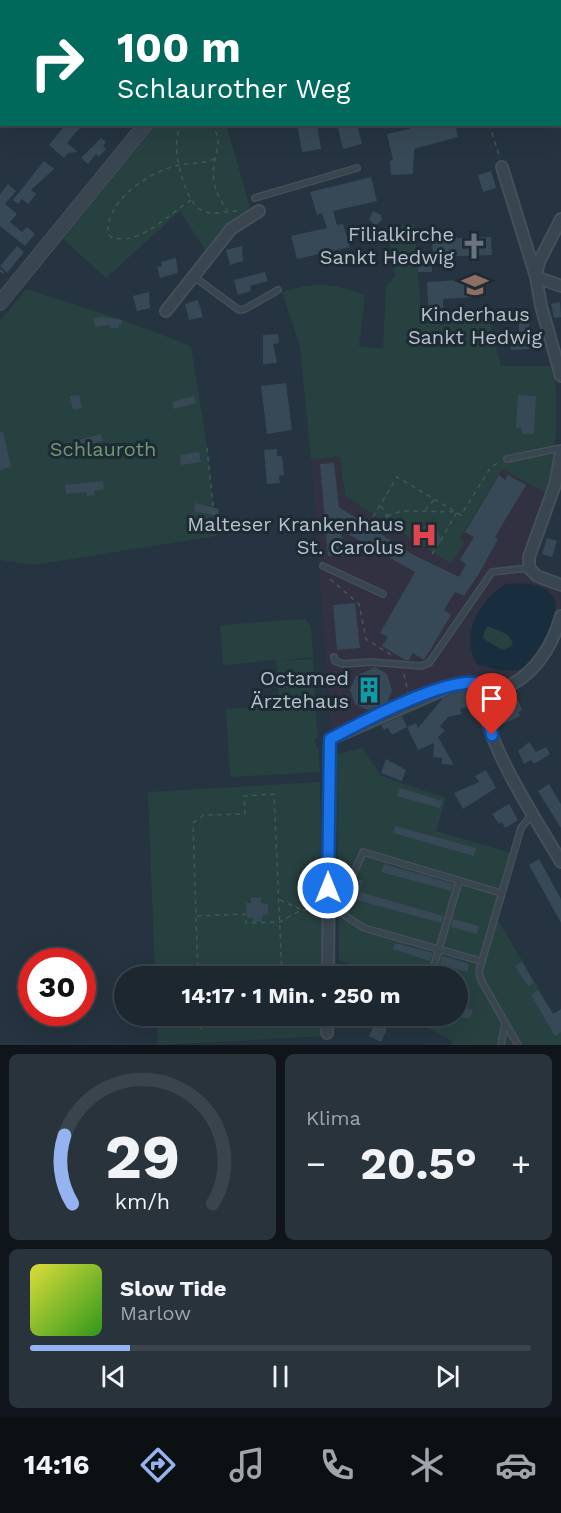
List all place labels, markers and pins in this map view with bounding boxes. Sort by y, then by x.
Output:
place label: Filialkirche Sankt Hedwig [320,222,454,269]
church icon: Filialkirche Sankt Hedwig [459,231,489,261]
school or university icon: Kinderhaus Sankt Hedwig [460,270,490,300]
place label: Kinderhaus Sankt Hedwig [408,302,542,349]
place label: Malteser Krankenhaus St. Carolus [187,512,404,559]
hospital icon: Malteser Krankenhaus St. Carolus [409,520,439,550]
place label: Octamed Ärztehaus [250,666,349,713]
pin [466,673,517,735]
building icon: Octamed Ärztehaus [354,675,384,705]

